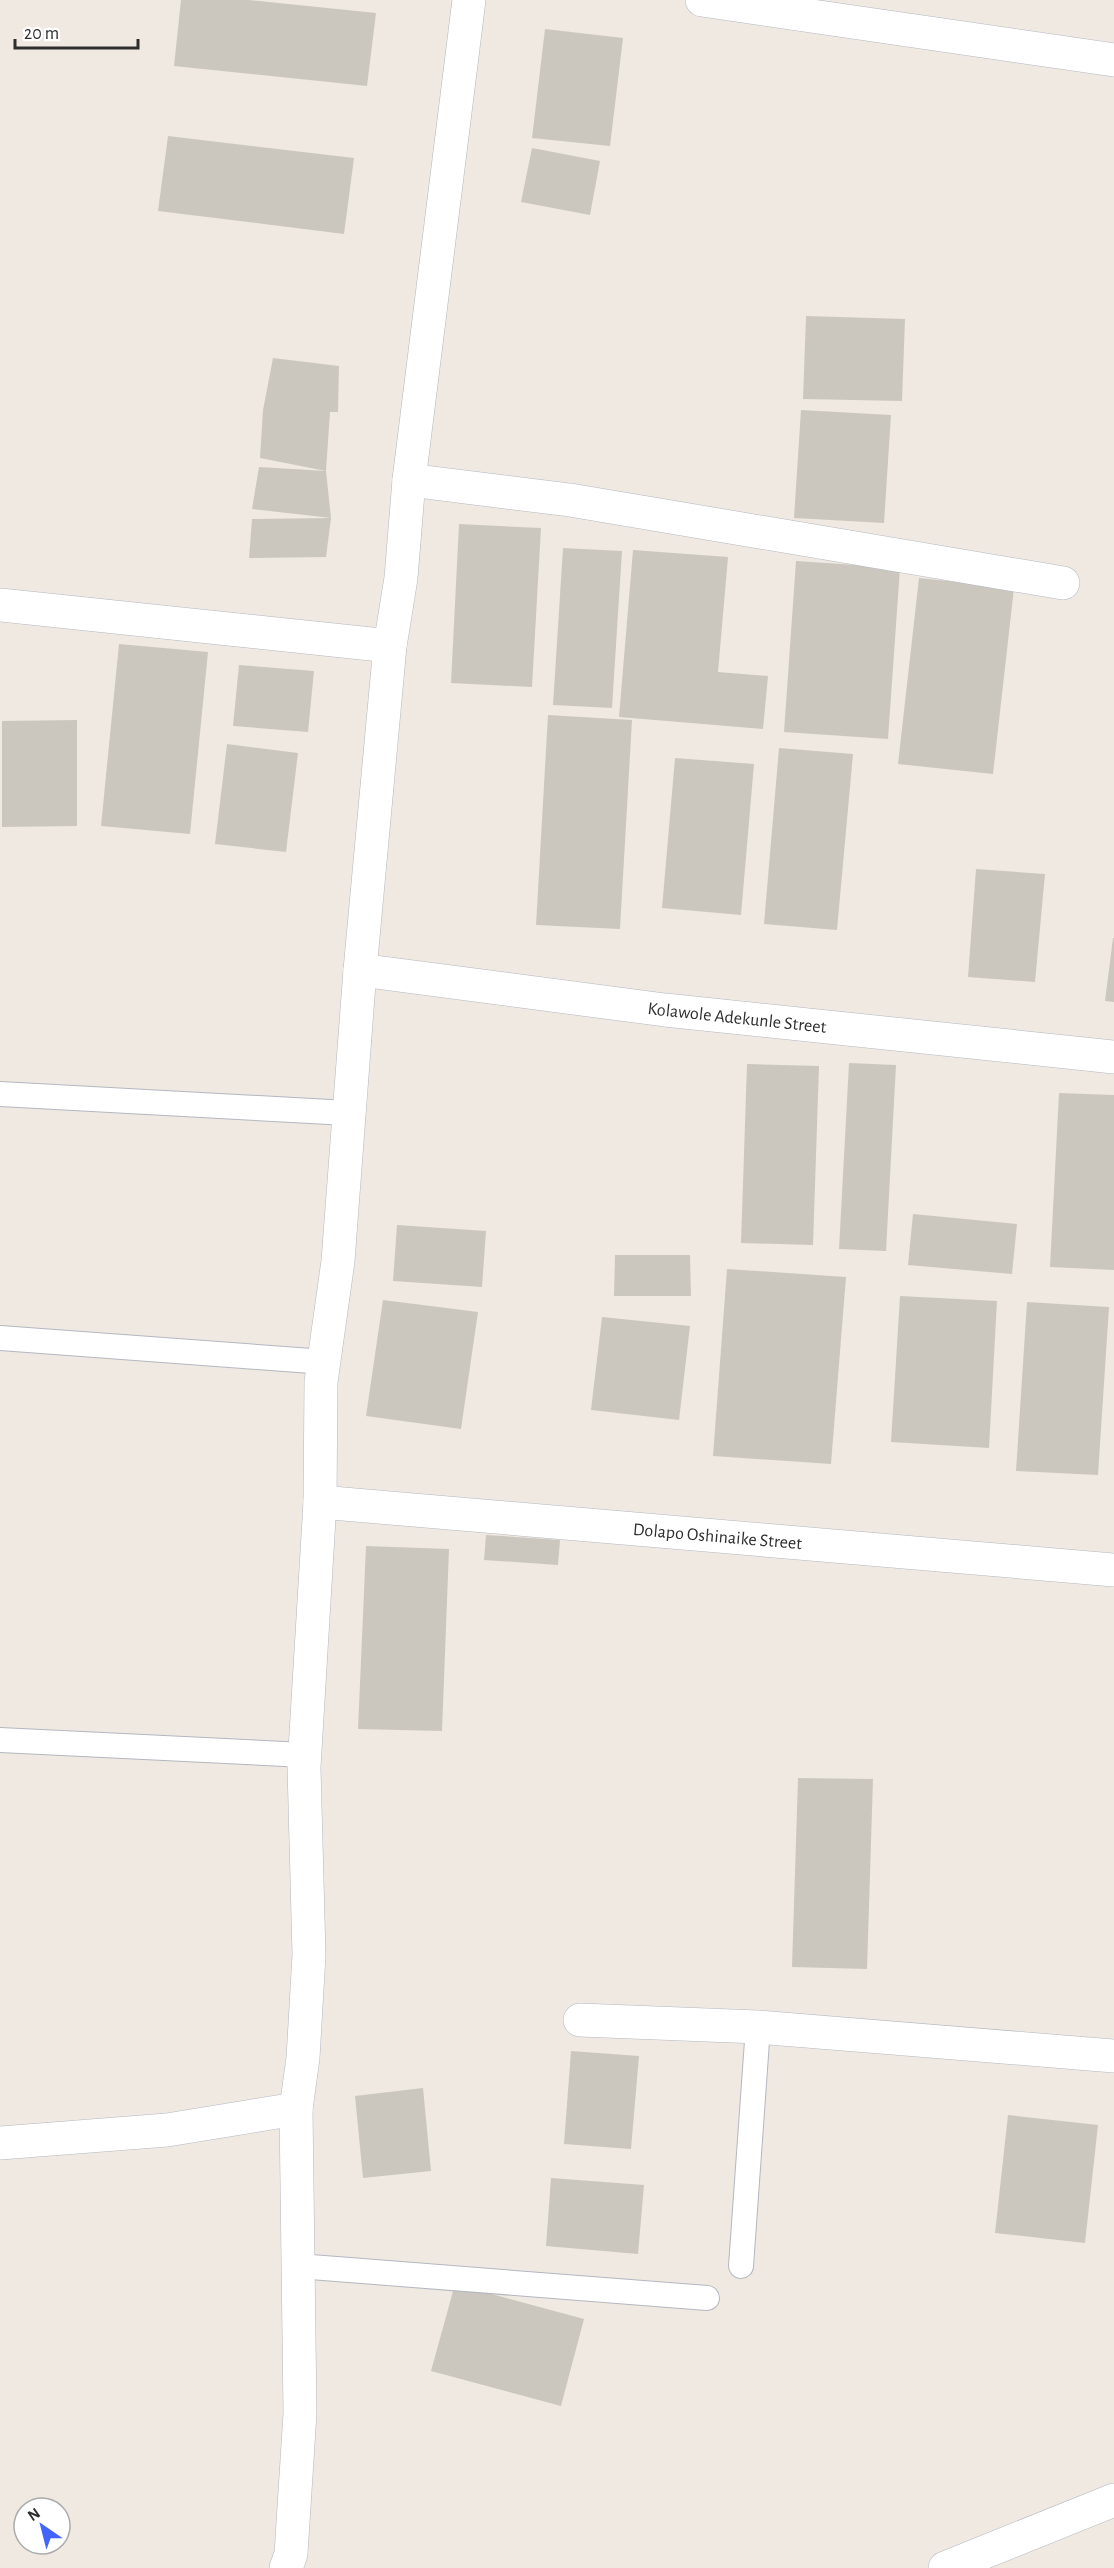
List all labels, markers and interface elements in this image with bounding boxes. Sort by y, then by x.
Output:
scale bar [15,12,138,50]
text: 20 m [24,25,59,43]
street label: Kolawole Adekunle Street [646,1000,827,1037]
street label: Dolapo Oshinaike Street [632,1521,803,1553]
north arrow [12,2496,72,2556]
text: N [25,2505,43,2524]

